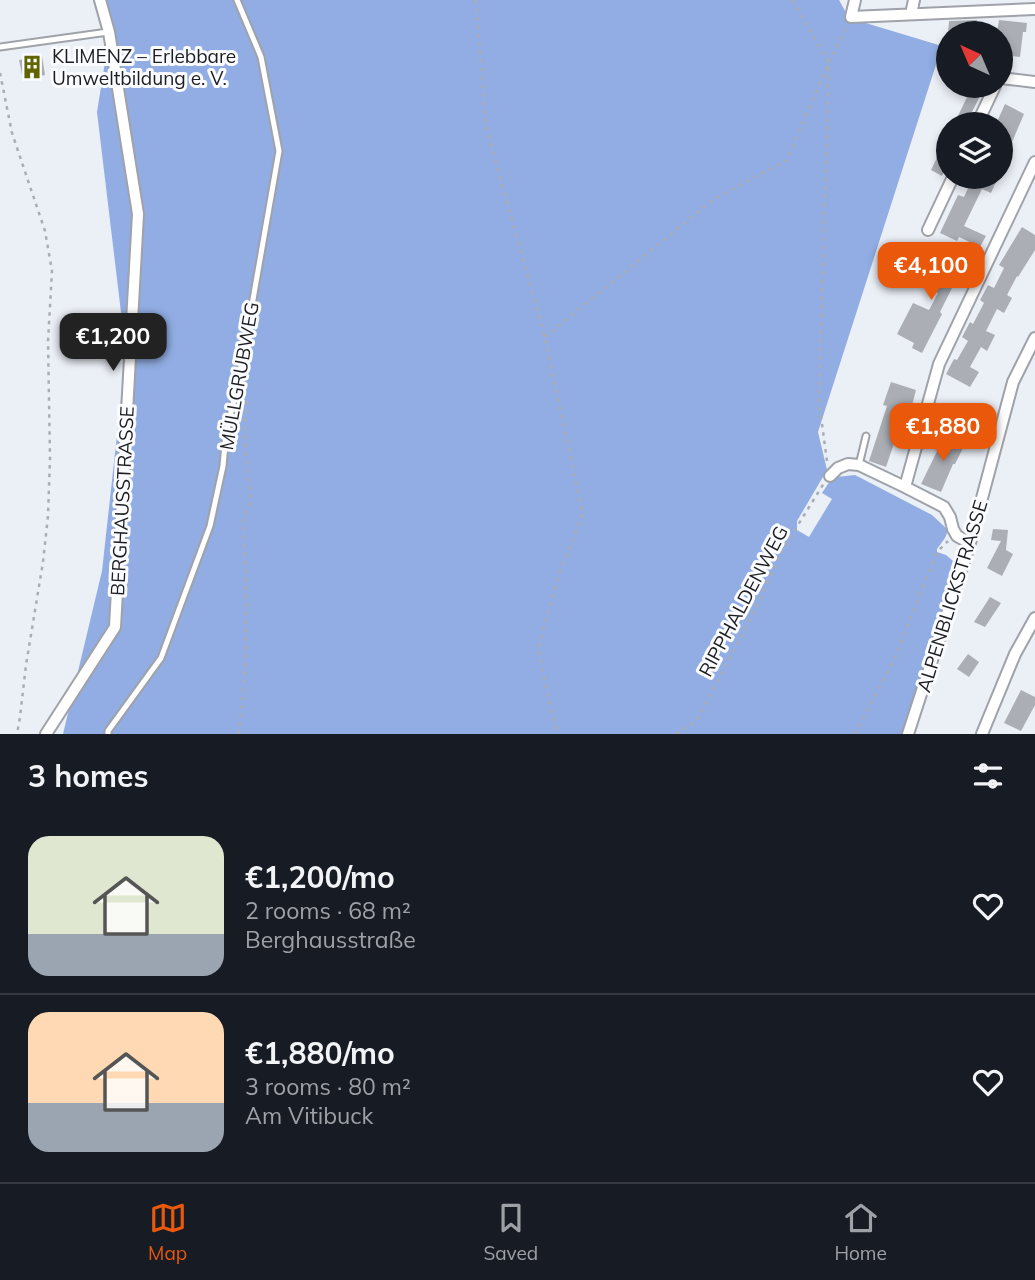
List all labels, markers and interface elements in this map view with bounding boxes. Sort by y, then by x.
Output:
north arrow [936,21,1013,98]
map controls [936,21,1013,189]
place label: KLIMENZ – Erlebbare Umweltbildung e. V. [52,44,236,90]
building icon: KLIMENZ – Erlebbare Umweltbildung e. V. [18,53,46,81]
button: layers [936,112,1013,189]
pin: €4,100 [874,243,988,302]
text: €4,100 [894,250,968,279]
street label: MÜLLGRUBWEG [214,300,264,452]
pin: €1,200 [56,314,170,373]
text: €1,200 [76,321,150,350]
pin: €1,880 [886,404,1000,463]
street label: BERGHAUSSTRASSE [105,406,139,596]
text: €1,880 [906,411,980,440]
street label: ALPENBLICKSTRASSE [911,497,993,695]
street label: RIPPHALDENWEG [693,521,793,681]
text: 3 homes [28,757,149,795]
icon: filters [969,757,1007,795]
text: €1,200/mo [245,858,395,896]
icon: home [84,864,168,948]
icon: heart [969,887,1007,925]
text: 2 rooms · 68 m² [245,896,411,925]
text: Berghausstraße [245,925,416,954]
text: €1,880/mo [245,1034,395,1072]
icon: home [84,1040,168,1124]
icon: heart [969,1063,1007,1101]
text: 3 rooms · 80 m² [245,1072,411,1101]
text: Am Vitibuck [245,1101,373,1130]
tab: Map [148,1199,187,1265]
tab: Saved [483,1199,538,1265]
tab: Home [834,1199,887,1265]

